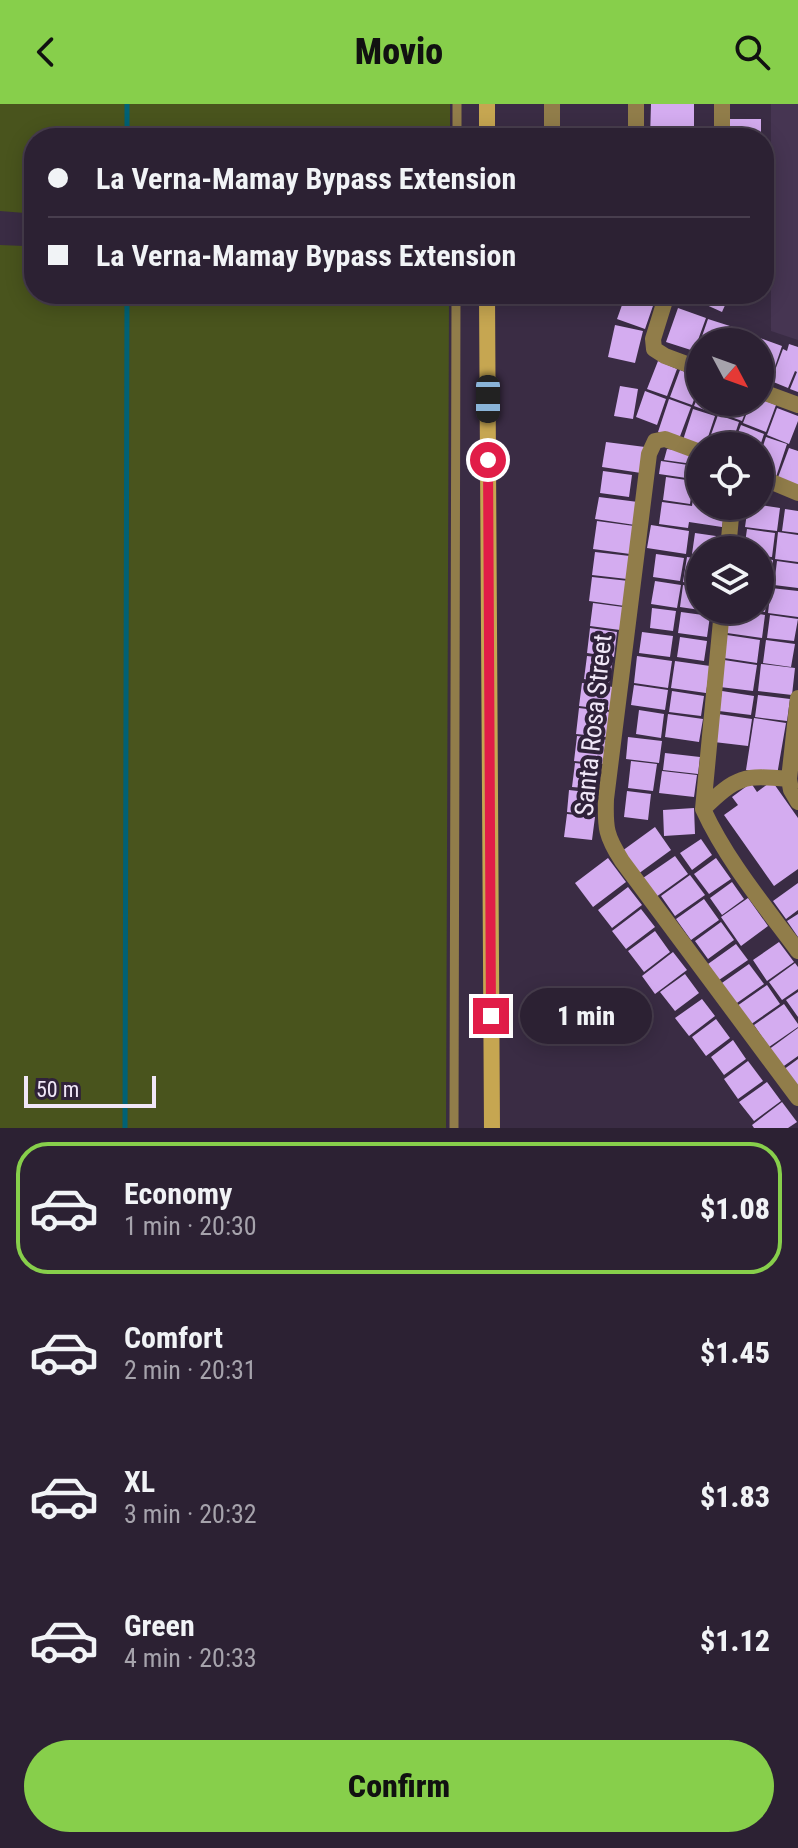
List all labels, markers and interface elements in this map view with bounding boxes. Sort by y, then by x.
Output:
icon: back [24,30,68,74]
icon: search [730,30,774,74]
text: Movio [355,31,443,73]
text: La Verna-Mamay Bypass Extension [96,161,516,196]
text: La Verna-Mamay Bypass Extension [96,238,516,273]
north arrow [686,328,774,416]
map controls [686,328,774,624]
car [476,375,500,423]
button: locate [686,432,774,520]
route start [470,442,506,478]
button: layers [686,536,774,624]
street label: Santa Rosa Street [569,633,617,817]
callout: 1 min [519,988,651,1044]
route end [473,998,509,1034]
text: 1 min [557,1001,615,1031]
scale bar [24,1072,156,1108]
text: 50 m [36,1077,79,1102]
icon: car [28,1172,100,1244]
text: Economy [124,1176,232,1211]
text: $1.08 [700,1191,770,1226]
text: 1 min · 20:30 [124,1211,257,1241]
icon: car [28,1316,100,1388]
text: Comfort [124,1320,223,1355]
text: $1.45 [700,1335,770,1370]
text: 2 min · 20:31 [124,1355,257,1385]
icon: car [28,1460,100,1532]
text: XL [124,1464,155,1499]
text: $1.83 [700,1479,770,1514]
text: 3 min · 20:32 [124,1499,257,1529]
icon: car [28,1604,100,1676]
text: Green [124,1608,195,1643]
text: $1.12 [700,1623,770,1658]
text: 4 min · 20:33 [124,1643,257,1673]
button: Confirm [24,1740,774,1832]

